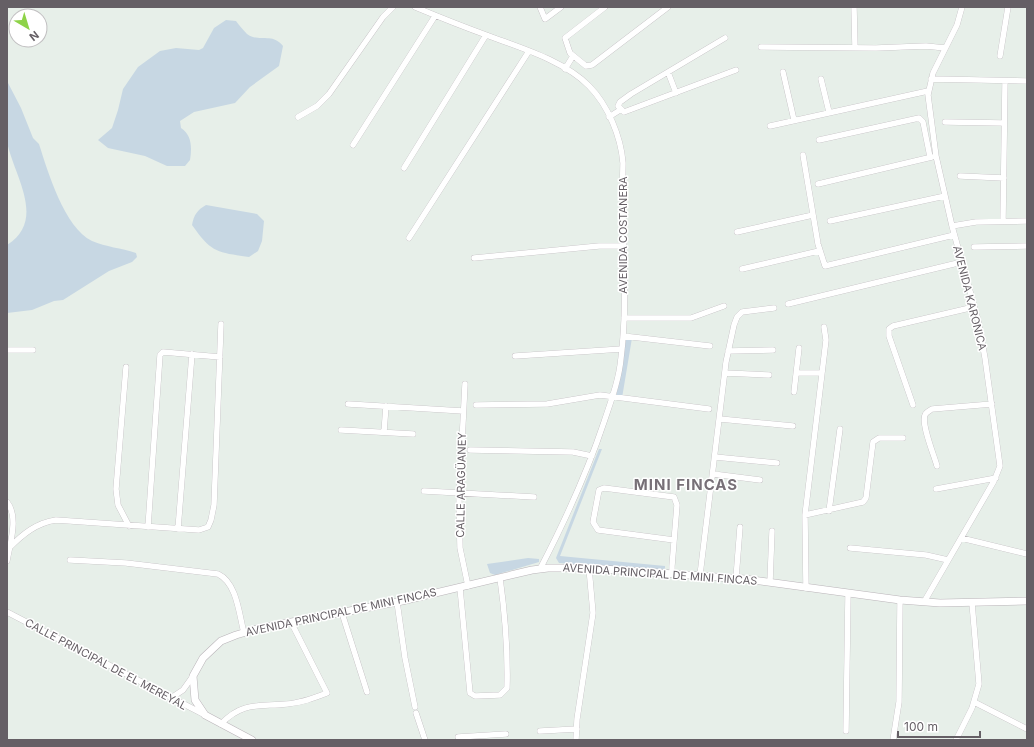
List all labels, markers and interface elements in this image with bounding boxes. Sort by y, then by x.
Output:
north arrow [8,8,48,48]
text: N [27,28,42,44]
street label: AVENIDA COSTANERA [616,176,630,294]
street label: AVENIDA KARONICA [950,244,990,352]
street label: CALLE ARAGÜANEY [453,432,469,538]
district label: MINI FINCAS [634,475,738,494]
street label: AVENIDA PRINCIPAL DE MINI FINCAS [562,560,758,588]
street label: AVENIDA PRINCIPAL DE MINI FINCAS [244,585,438,639]
street label: CALLE PRINCIPAL DE EL MEREYAL [23,615,189,713]
scale bar [898,713,980,739]
text: 100 m [904,719,938,734]

